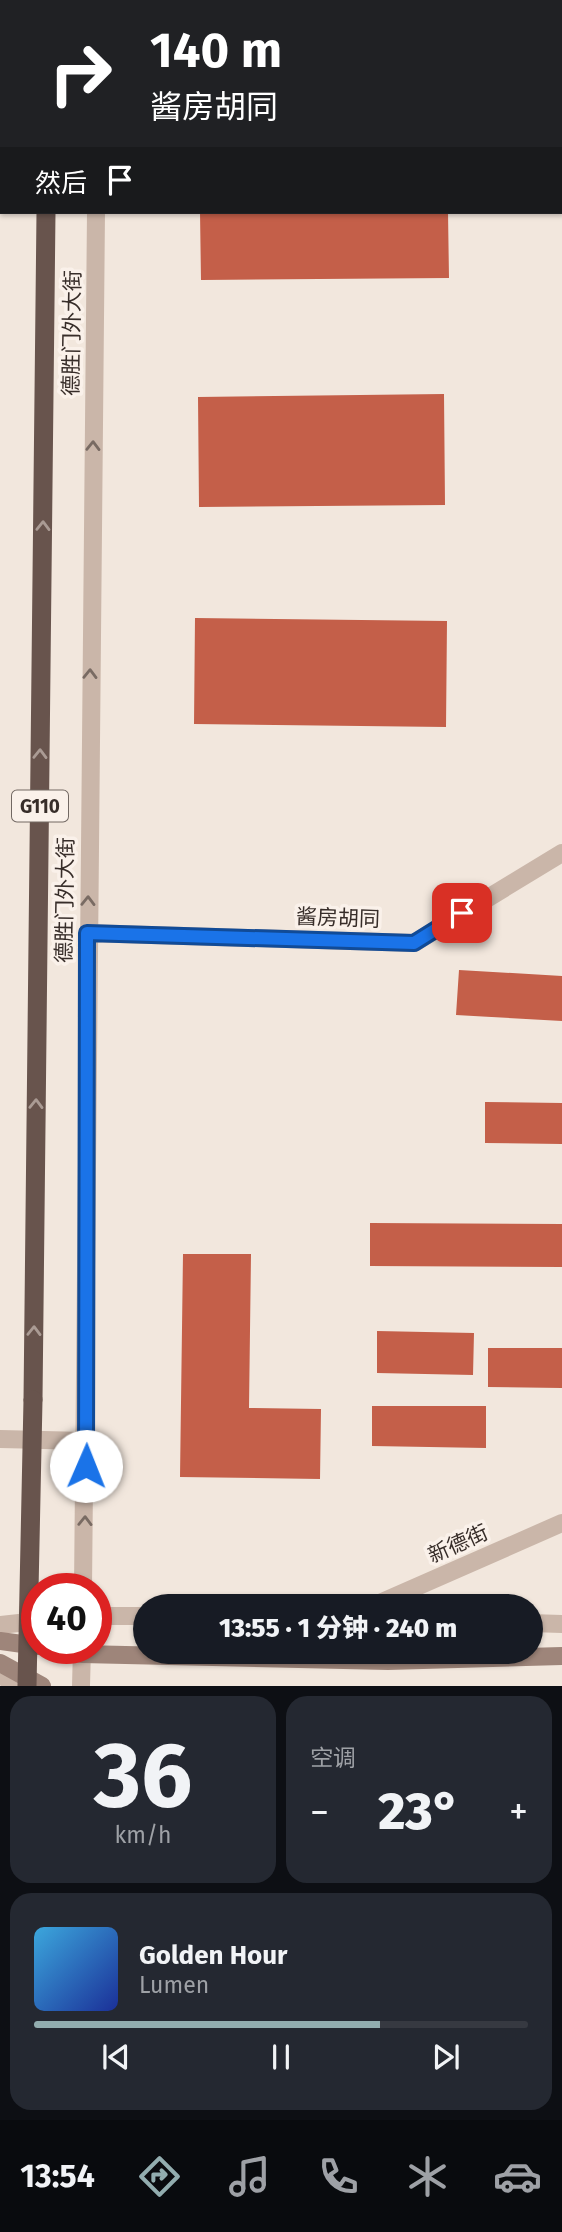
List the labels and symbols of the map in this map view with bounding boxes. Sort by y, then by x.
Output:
street label: 德胜门外大街 [58,270,86,396]
one-way arrow [85,441,101,451]
one-way arrow [35,521,51,531]
one-way arrow [83,668,98,679]
one-way arrow [32,748,48,759]
road number: G110 [12,790,68,821]
street label: 德胜门外大街 [51,837,79,963]
pin [432,883,492,943]
one-way arrow [80,896,96,906]
street label: 酱房胡同 [296,904,380,932]
one-way arrow [29,1098,44,1109]
one-way arrow [26,1326,42,1336]
position arrow [49,1429,123,1503]
one-way arrow [77,1515,92,1526]
street label: 新德街 [424,1519,492,1569]
speed limit sign: 40 [21,1573,112,1664]

